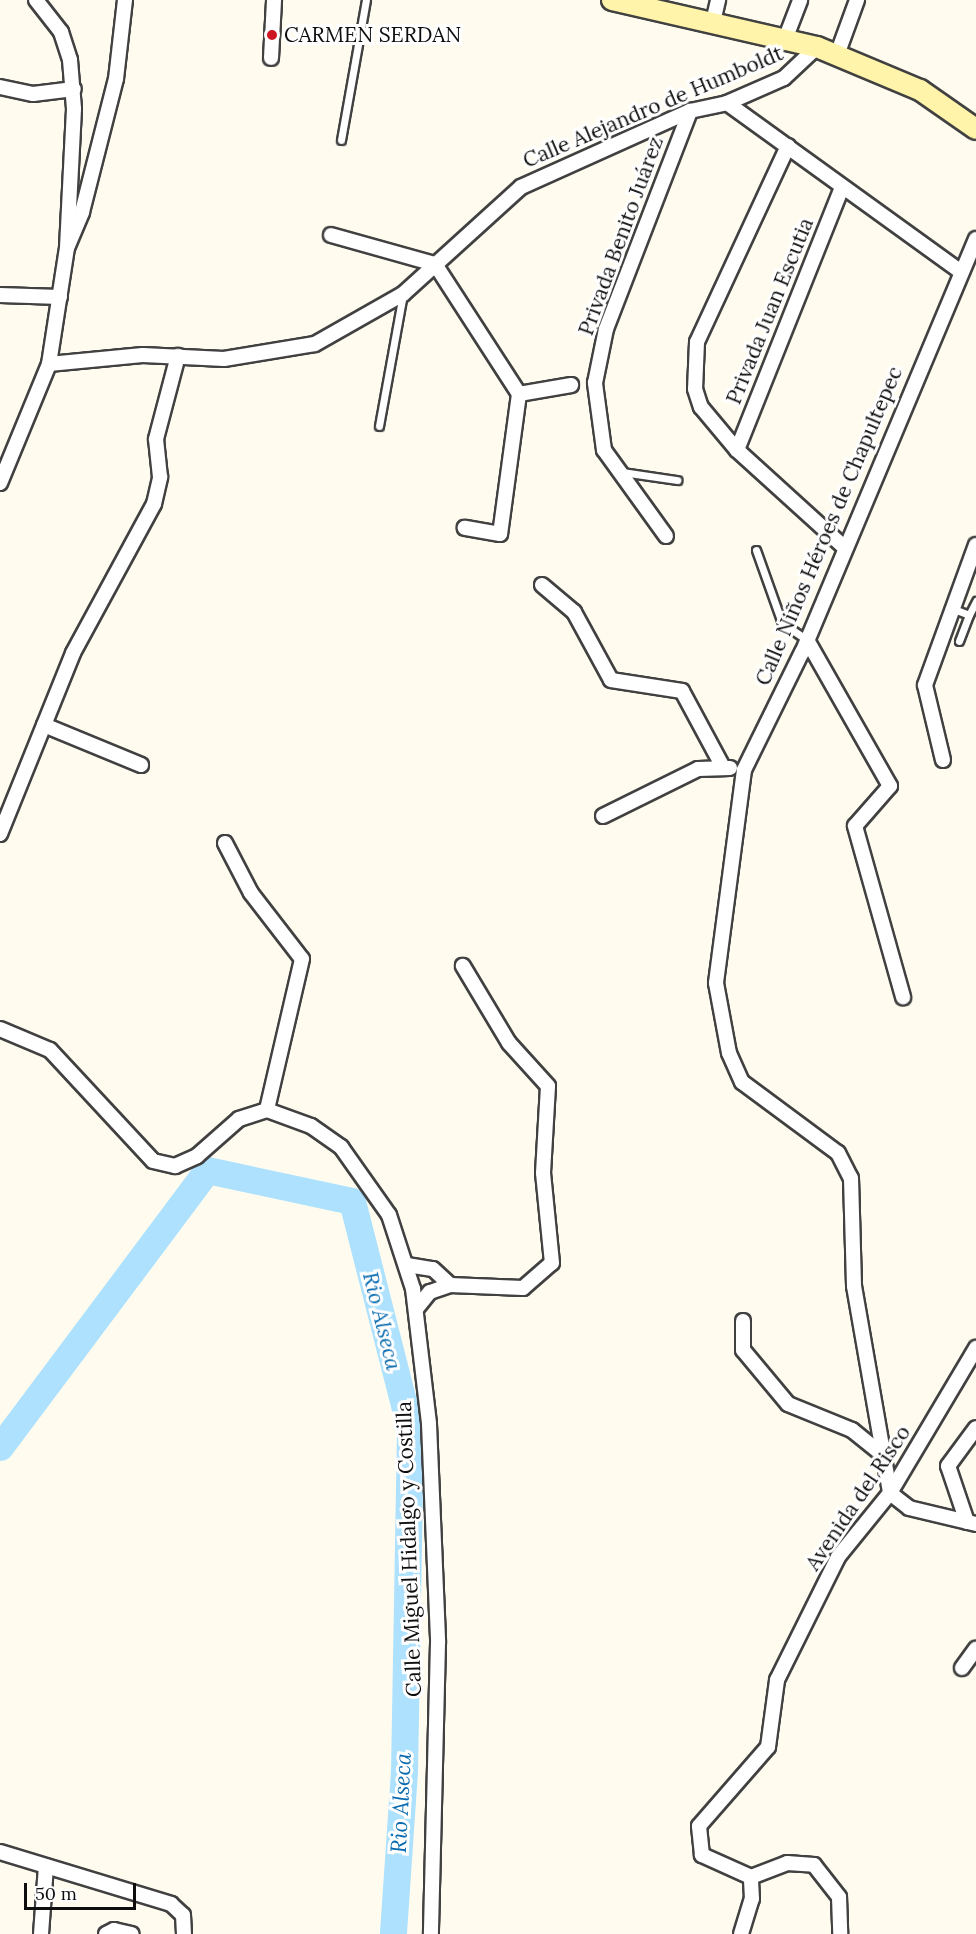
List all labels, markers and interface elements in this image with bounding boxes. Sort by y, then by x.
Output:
place label: CARMEN SERDAN [284,22,461,48]
marker: CARMEN SERDAN [265,28,279,42]
street label: Calle Alejandro de Humboldt [519,41,787,173]
street label: Privada Benito Juárez [573,133,669,339]
street label: Privada Juan Escutia [721,214,819,408]
street label: Calle Niños Héroes de Chapultepec [750,363,908,689]
water label: Rio Alseca [357,1269,407,1373]
street label: Calle Miguel Hidalgo y Costilla [391,1401,427,1697]
street label: Avenida del Risco [800,1421,916,1575]
water label: Rio Alseca [385,1752,417,1854]
scale bar [27,1871,140,1909]
text: 50 m [35,1882,77,1905]

